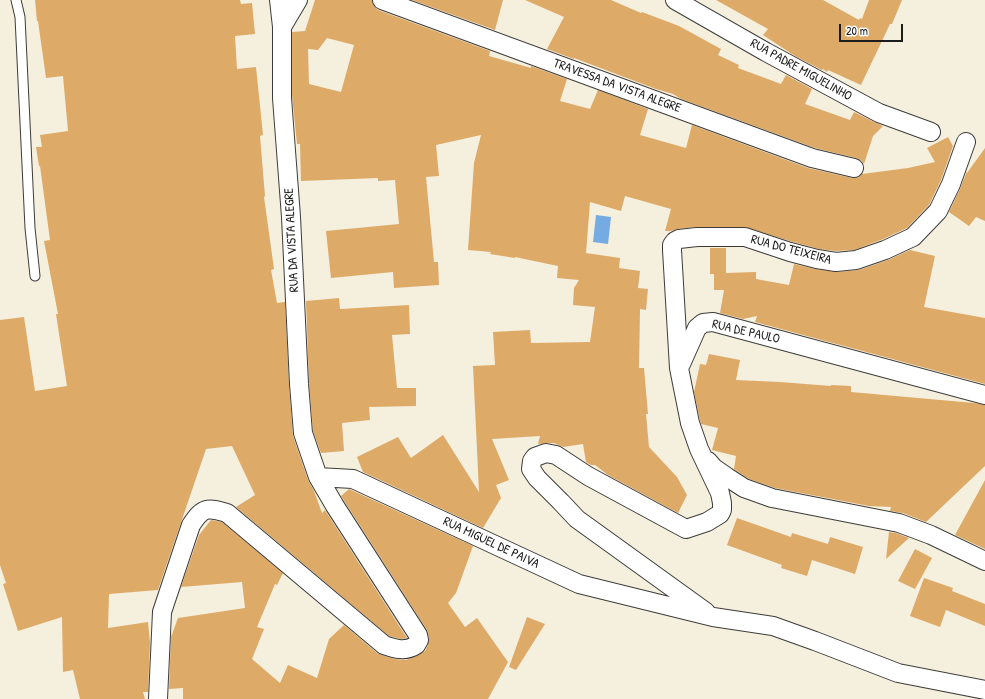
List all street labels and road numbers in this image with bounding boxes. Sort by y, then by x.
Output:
street label: RUA PADRE MIGUELINHO [747,36,855,104]
street label: TRAVESSA DA VISTA ALEGRE [551,56,683,116]
street label: RUA DA VISTA ALEGRE [281,187,303,293]
street label: RUA DO TEIXEIRA [749,232,833,268]
street label: RUA DE PAULO [711,317,781,347]
street label: RUA MIGUEL DE PAIVA [440,514,542,572]

